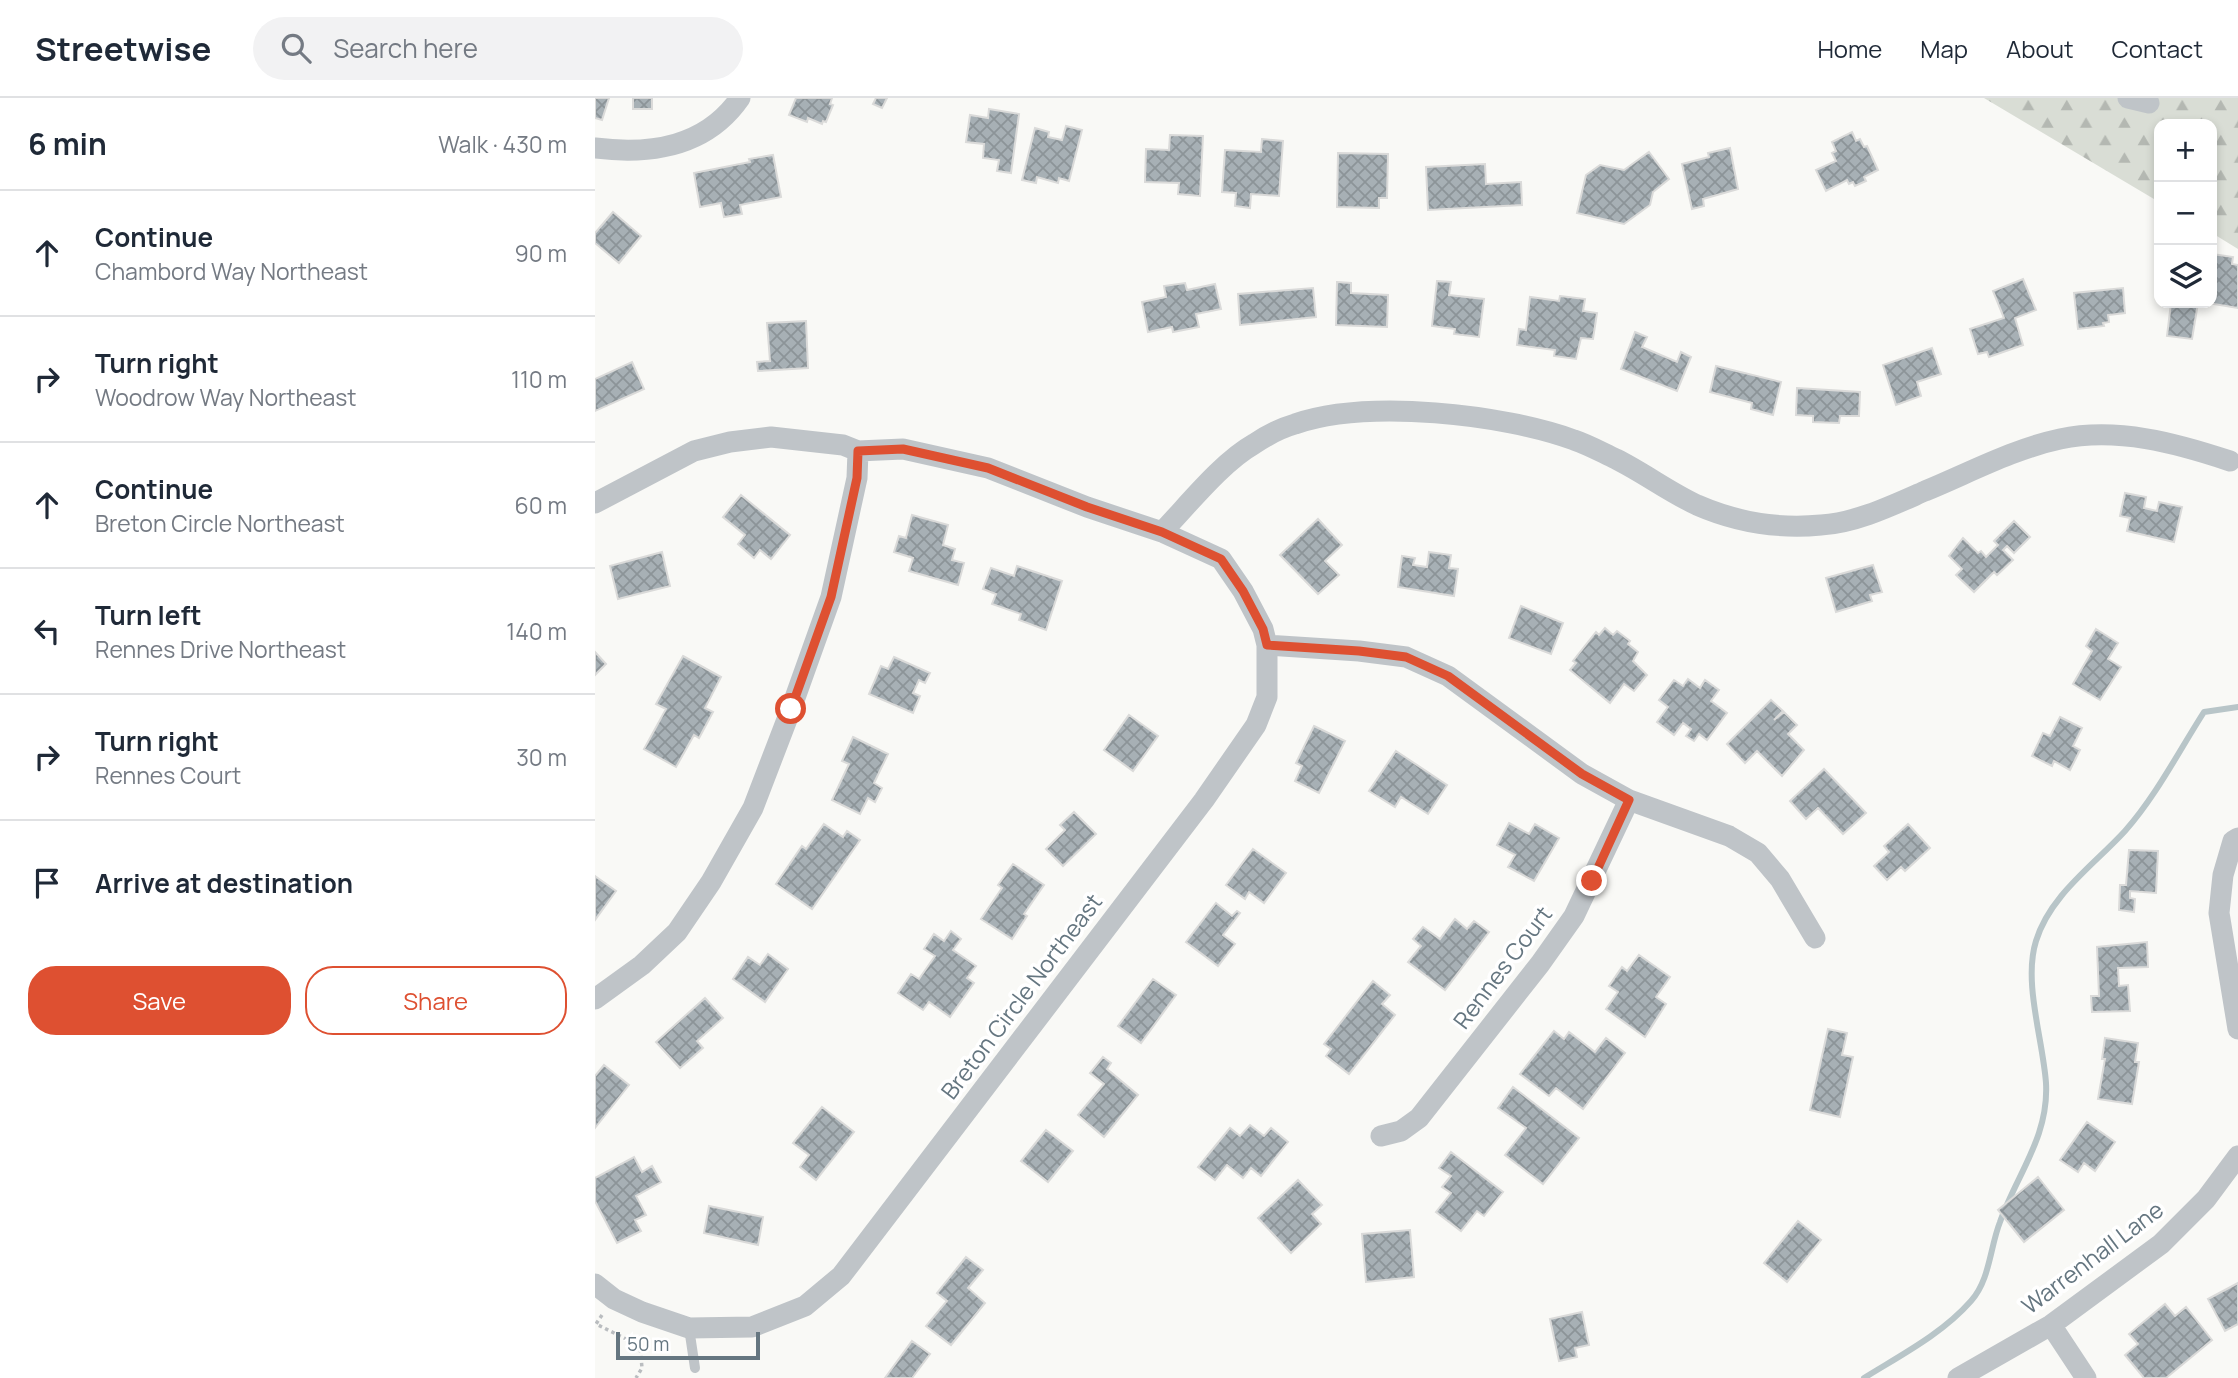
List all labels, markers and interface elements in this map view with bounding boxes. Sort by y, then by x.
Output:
search box [253,17,743,80]
text: Streetwise [35,26,211,71]
icon: search [277,29,315,67]
text: Search here [333,30,478,66]
text: Home [1817,32,1882,65]
text: Map [1920,32,1968,65]
text: About [2006,32,2074,65]
text: Contact [2112,32,2203,65]
map controls [2154,119,2217,308]
button: + [2154,119,2217,182]
text: 6 min [28,123,107,164]
text: Walk · 430 m [438,128,567,160]
button: − [2154,182,2217,245]
text: Continue [95,219,213,255]
icon: ahead [28,234,66,272]
text: 90 m [515,237,567,269]
button: layers [2154,245,2217,308]
text: Chambord Way Northeast [95,255,368,287]
text: Turn right [95,345,219,381]
icon: right [28,360,66,398]
text: 110 m [511,363,567,395]
text: Woodrow Way Northeast [95,381,357,413]
text: Continue [95,471,213,507]
icon: ahead [28,486,66,524]
text: 60 m [515,489,567,521]
text: Breton Circle Northeast [95,507,345,539]
text: Turn left [95,597,202,633]
icon: left [28,612,66,650]
text: 140 m [506,615,567,647]
text: Rennes Drive Northeast [95,633,346,665]
route start [775,693,806,724]
text: Turn right [95,723,219,759]
icon: right [28,738,66,776]
text: 30 m [516,741,567,773]
text: Rennes Court [95,759,241,791]
icon: arrive [28,864,66,902]
text: Arrive at destination [95,865,353,901]
route end [1576,865,1607,896]
street label: Breton Circle Northeast [933,887,1109,1105]
street label: Rennes Court [1445,899,1559,1035]
button: Save [28,966,291,1035]
button: Share [305,966,567,1035]
street label: Warrenhall Lane [2015,1193,2169,1321]
scale bar [616,1329,759,1361]
text: 50 m [627,1331,669,1357]

